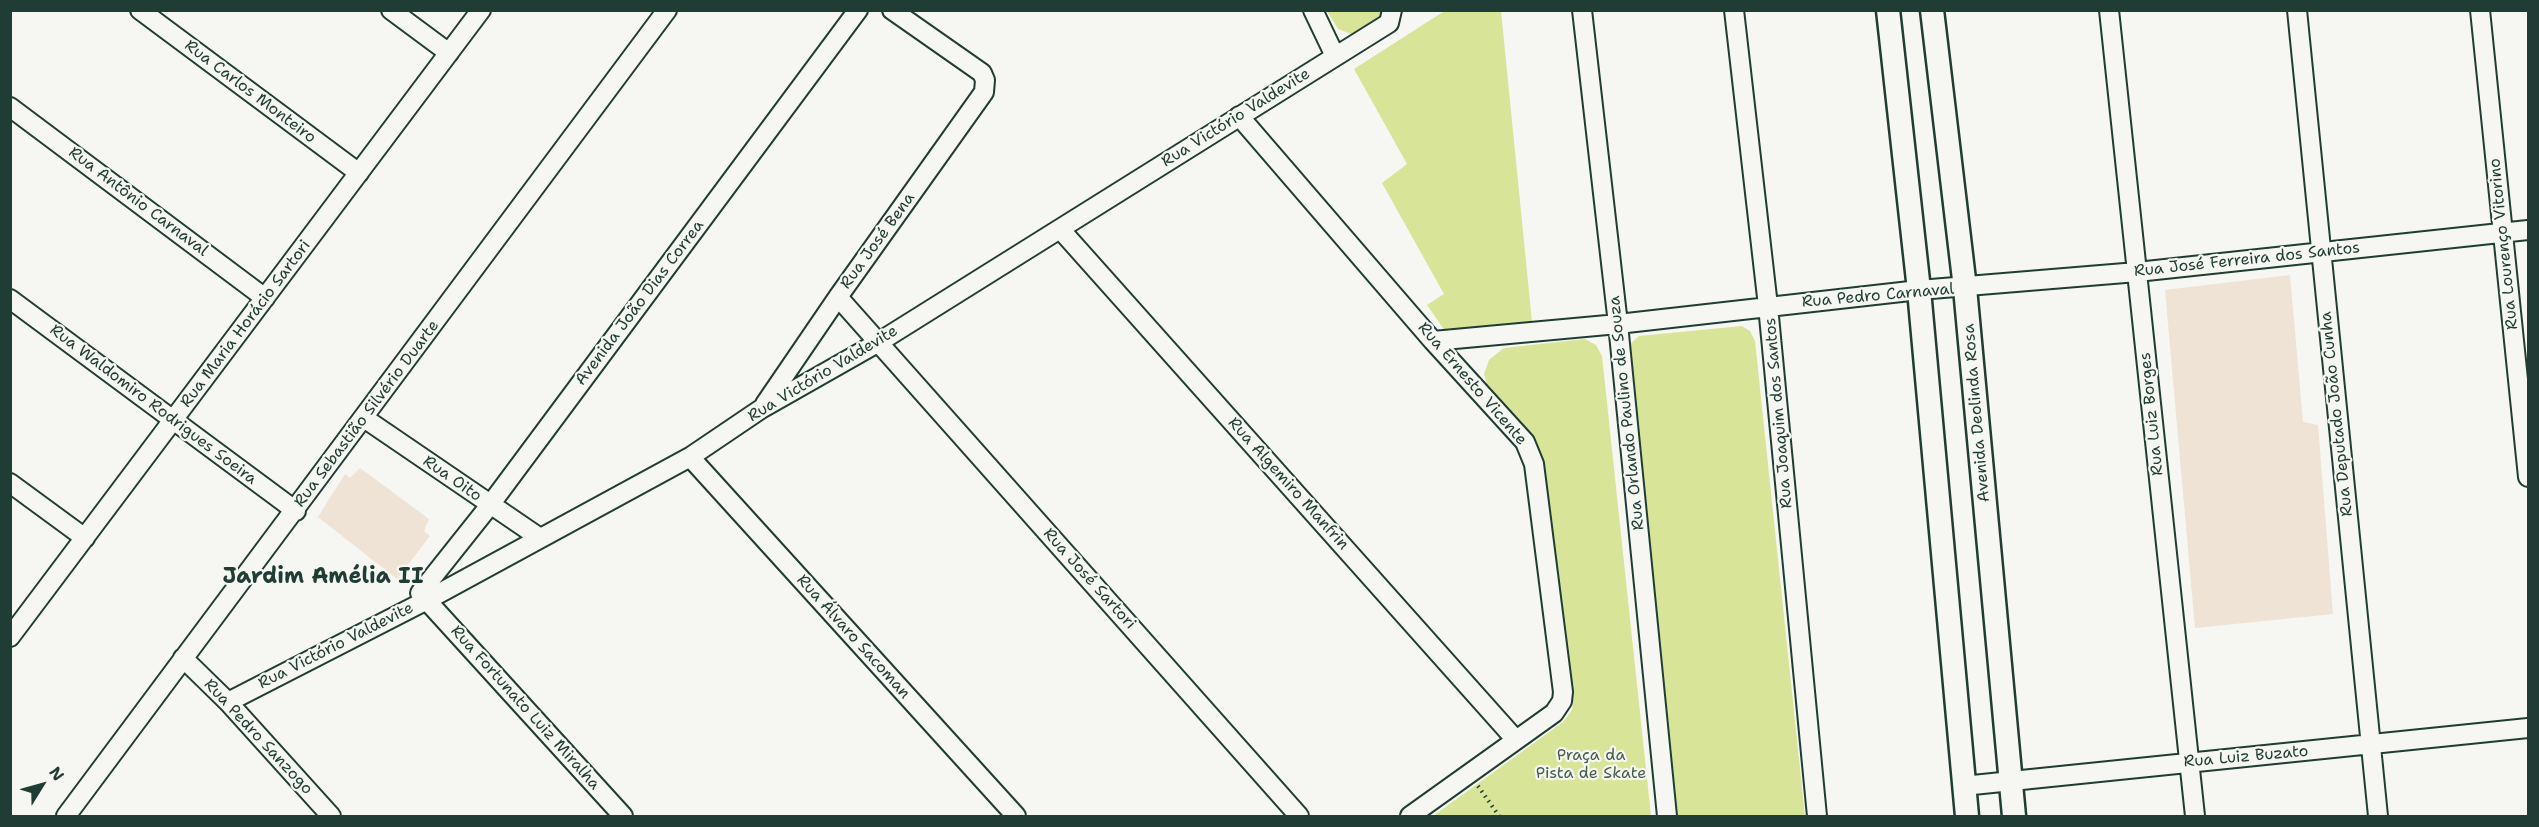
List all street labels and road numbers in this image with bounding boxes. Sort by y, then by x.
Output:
street label: Rua Carlos Monteiro [180,36,320,148]
street label: Rua Victório Valdevite [1158,64,1314,172]
street label: Rua Antônio Carnaval [64,143,212,261]
street label: Rua Lourenço Vitorino [2485,157,2523,331]
street label: Rua José Bena [837,189,919,293]
street label: Avenida João Dias Correa [572,217,708,389]
street label: Rua Maria Horácio Sartori [177,237,315,411]
street label: Rua José Ferreira dos Santos [2133,239,2361,281]
street label: Rua Pedro Carnaval [1801,280,1955,312]
street label: Rua Orlando Paulino de Souza [1605,295,1649,531]
street label: Rua Deputado João Cunha [2317,310,2357,518]
street label: Rua Sebastião Silvério Duarte [290,317,444,511]
street label: Rua Joaquim dos Santos [1761,317,1797,509]
street label: Rua Ernesto Vicente [1413,319,1531,449]
street label: Rua Waldomiro Rodrigues Soeira [46,321,260,489]
street label: Rua Victório Valdevite [745,322,901,426]
street label: Avenida Deolinda Rosa [1960,323,1994,503]
street label: Rua Luiz Borges [2136,351,2168,477]
street label: Rua Algemiro Manfrin [1224,414,1352,554]
street label: Rua Oito [419,452,485,506]
street label: Rua José Sartori [1039,525,1139,633]
street label: Rua Álvaro Sacoman [792,571,914,703]
street label: Rua Victório Valdevite [255,599,417,693]
street label: Rua Fortunato Luiz Miralha [446,622,604,794]
street label: Rua Pedro Sanzogo [200,675,316,799]
street label: Rua Luiz Buzato [2183,742,2309,772]

